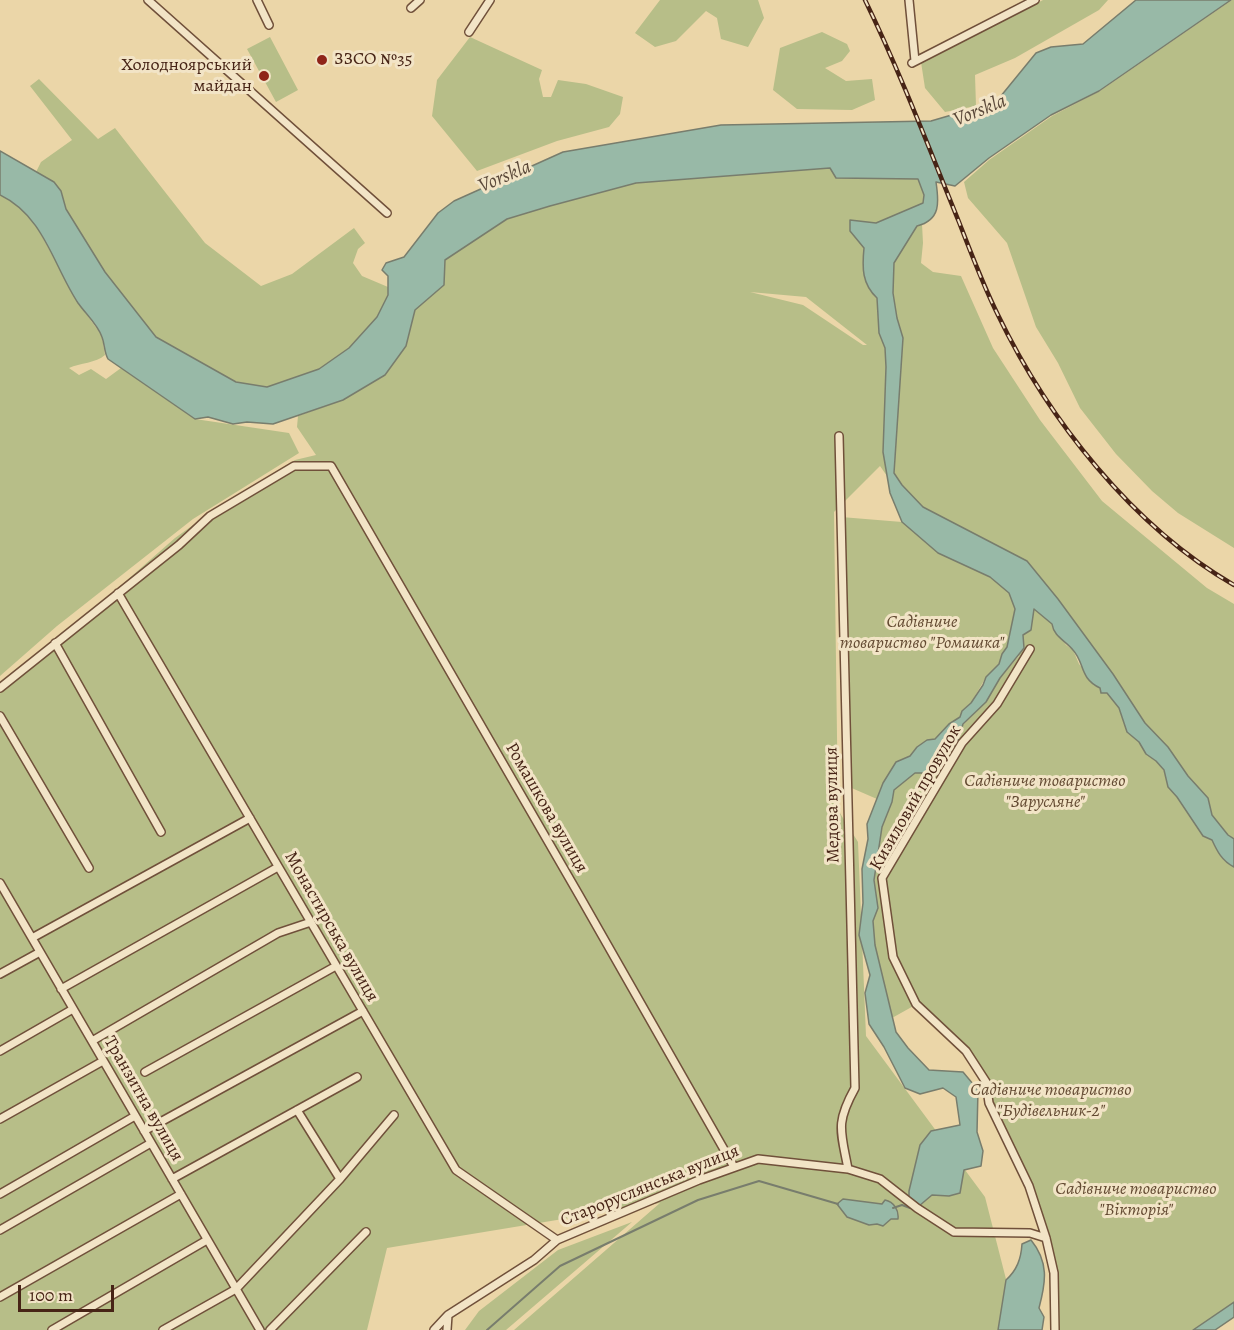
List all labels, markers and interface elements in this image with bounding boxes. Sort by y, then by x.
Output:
place label: ЗЗСО №35 [334,49,412,71]
marker: ЗЗСО №35 [315,53,329,67]
place label: Холодноярський майдан [121,55,252,98]
marker: Холодноярський майдан [257,69,271,83]
water label: Vorskla [950,90,1010,132]
water label: Vorskla [475,155,535,199]
park label: Садівниче товариство "Ромашка" [840,612,1004,654]
street label: Кизиловий провулок [866,721,966,875]
street label: Ромашкова вулиця [500,739,592,877]
street label: Медова вулиця [821,747,845,863]
park label: Садівниче товариство "Зарусляне" [964,771,1126,814]
street label: Монастирська вулиця [279,848,383,1006]
street label: Транзитна вулиця [98,1033,188,1165]
park label: Садівниче товариство "Будівельник-2" [970,1080,1132,1122]
street label: Староруслянська вулиця [558,1140,742,1232]
park label: Садівниче товариство "Вікторія" [1055,1179,1217,1222]
scale bar [21,1273,117,1311]
text: 100 m [29,1283,73,1307]

